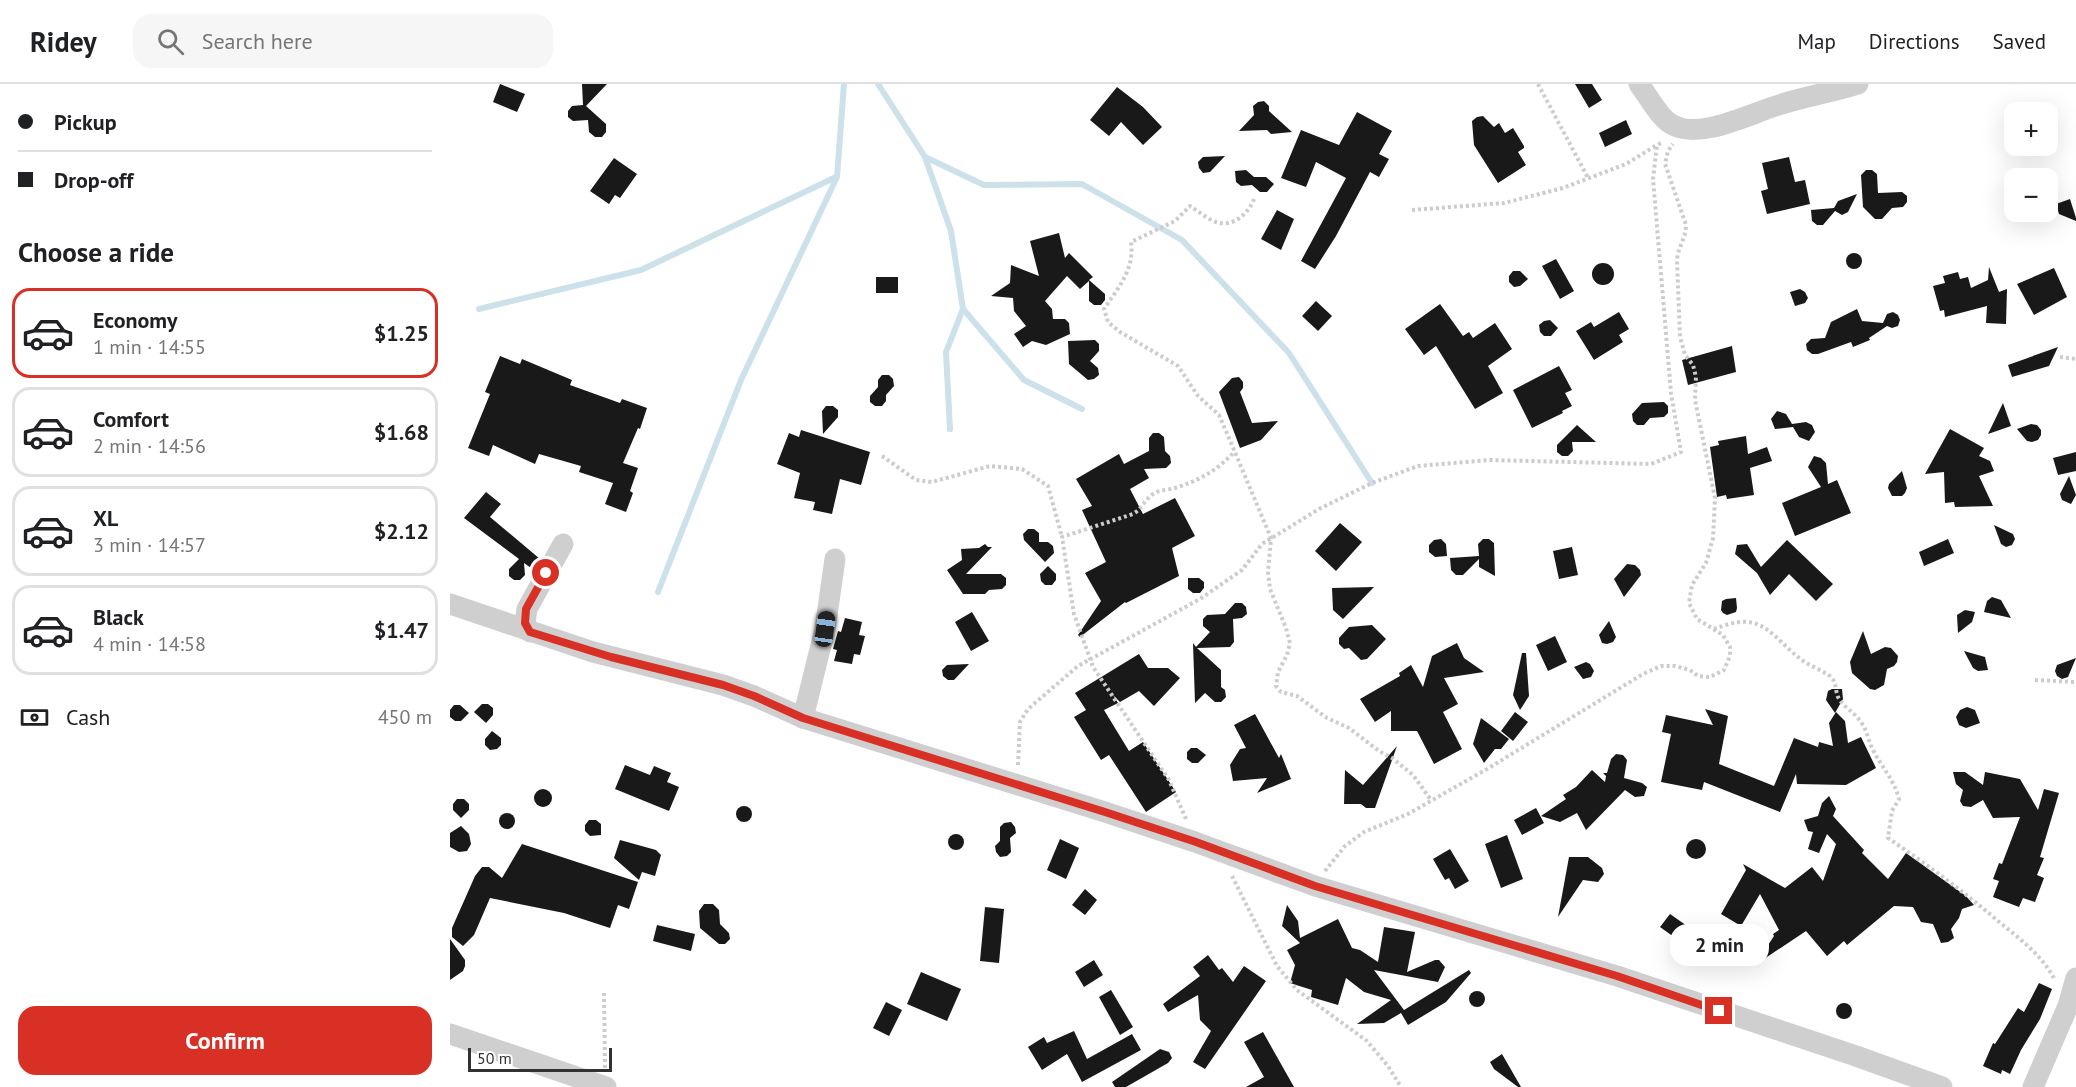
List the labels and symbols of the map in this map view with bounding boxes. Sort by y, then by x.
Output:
route start [532,559,559,586]
car [814,610,836,648]
callout: 2 min [1670,924,1768,966]
route end [1705,997,1732,1024]
scale bar [468,1045,612,1072]

